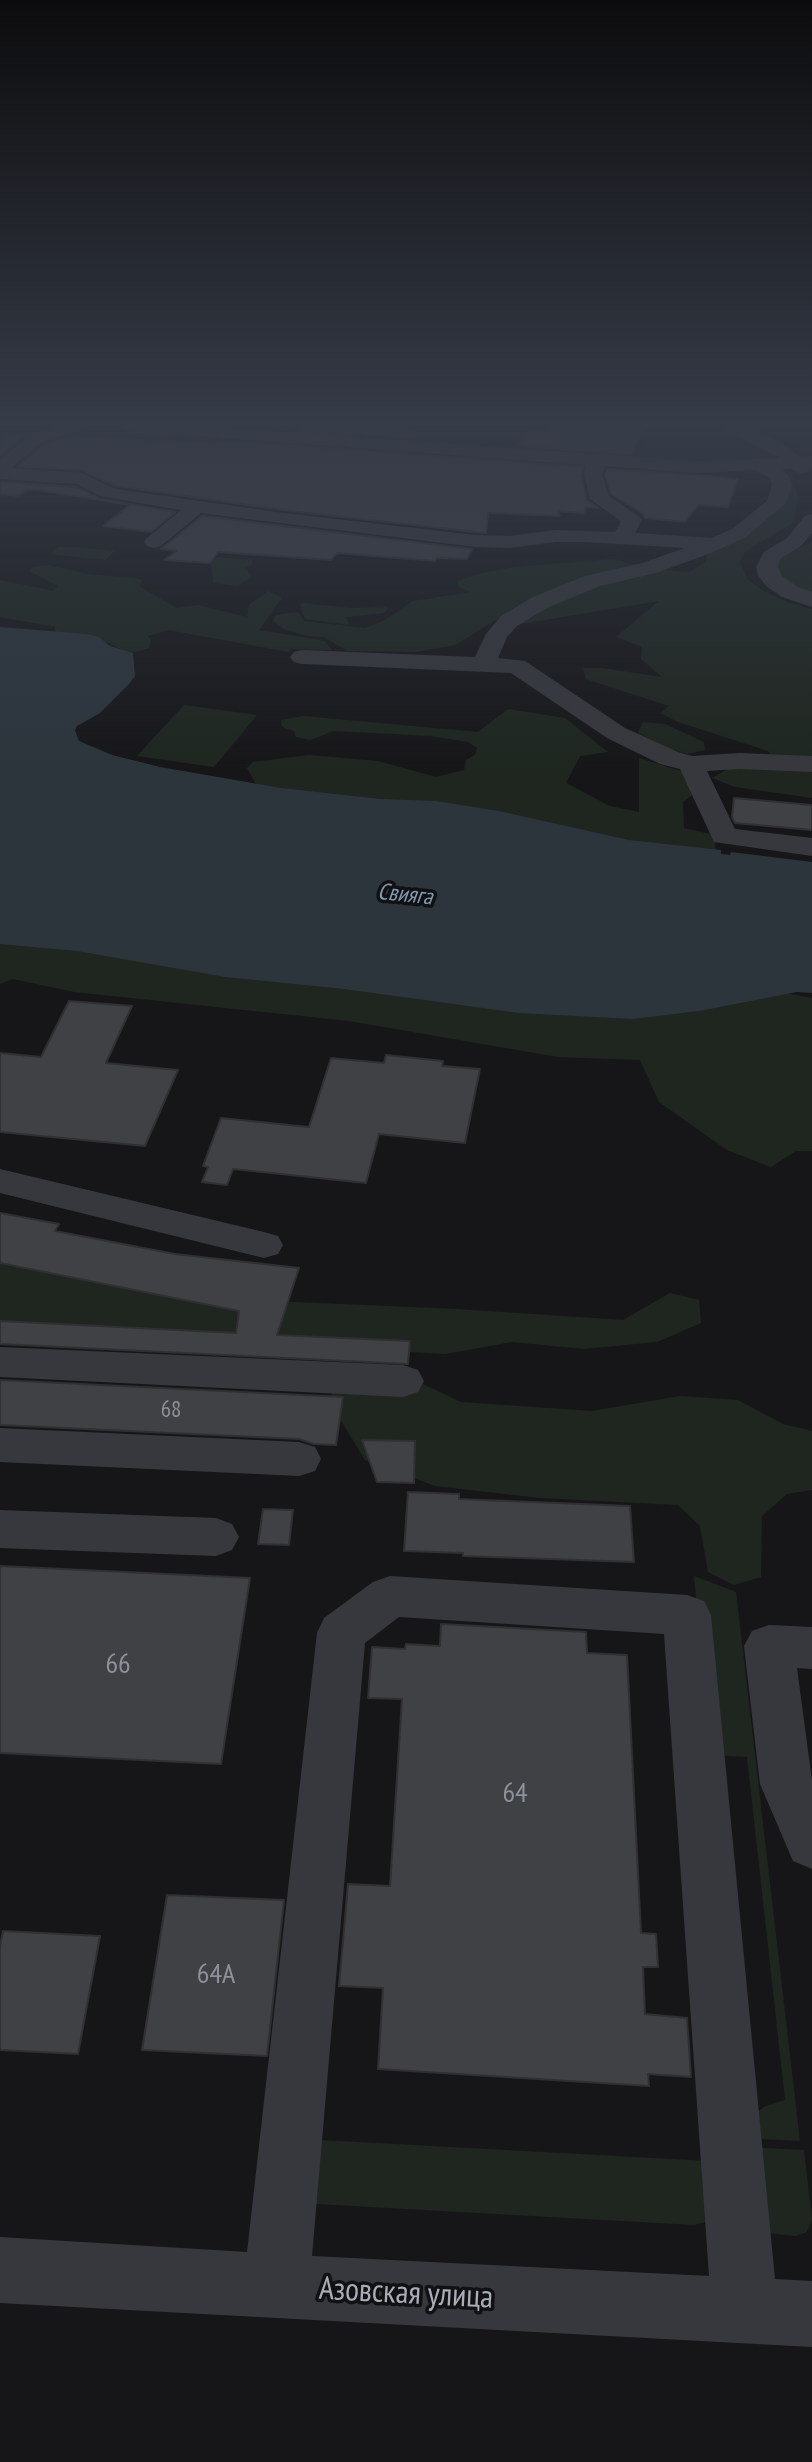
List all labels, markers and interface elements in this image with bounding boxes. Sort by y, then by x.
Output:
water label: Свияга [376,878,434,912]
house number: 68 [161,1396,181,1424]
house number: 66 [105,1648,131,1682]
house number: 64 [502,1777,528,1811]
house number: 64А [197,1958,235,1992]
street label: Азовская улица [318,2270,494,2318]

